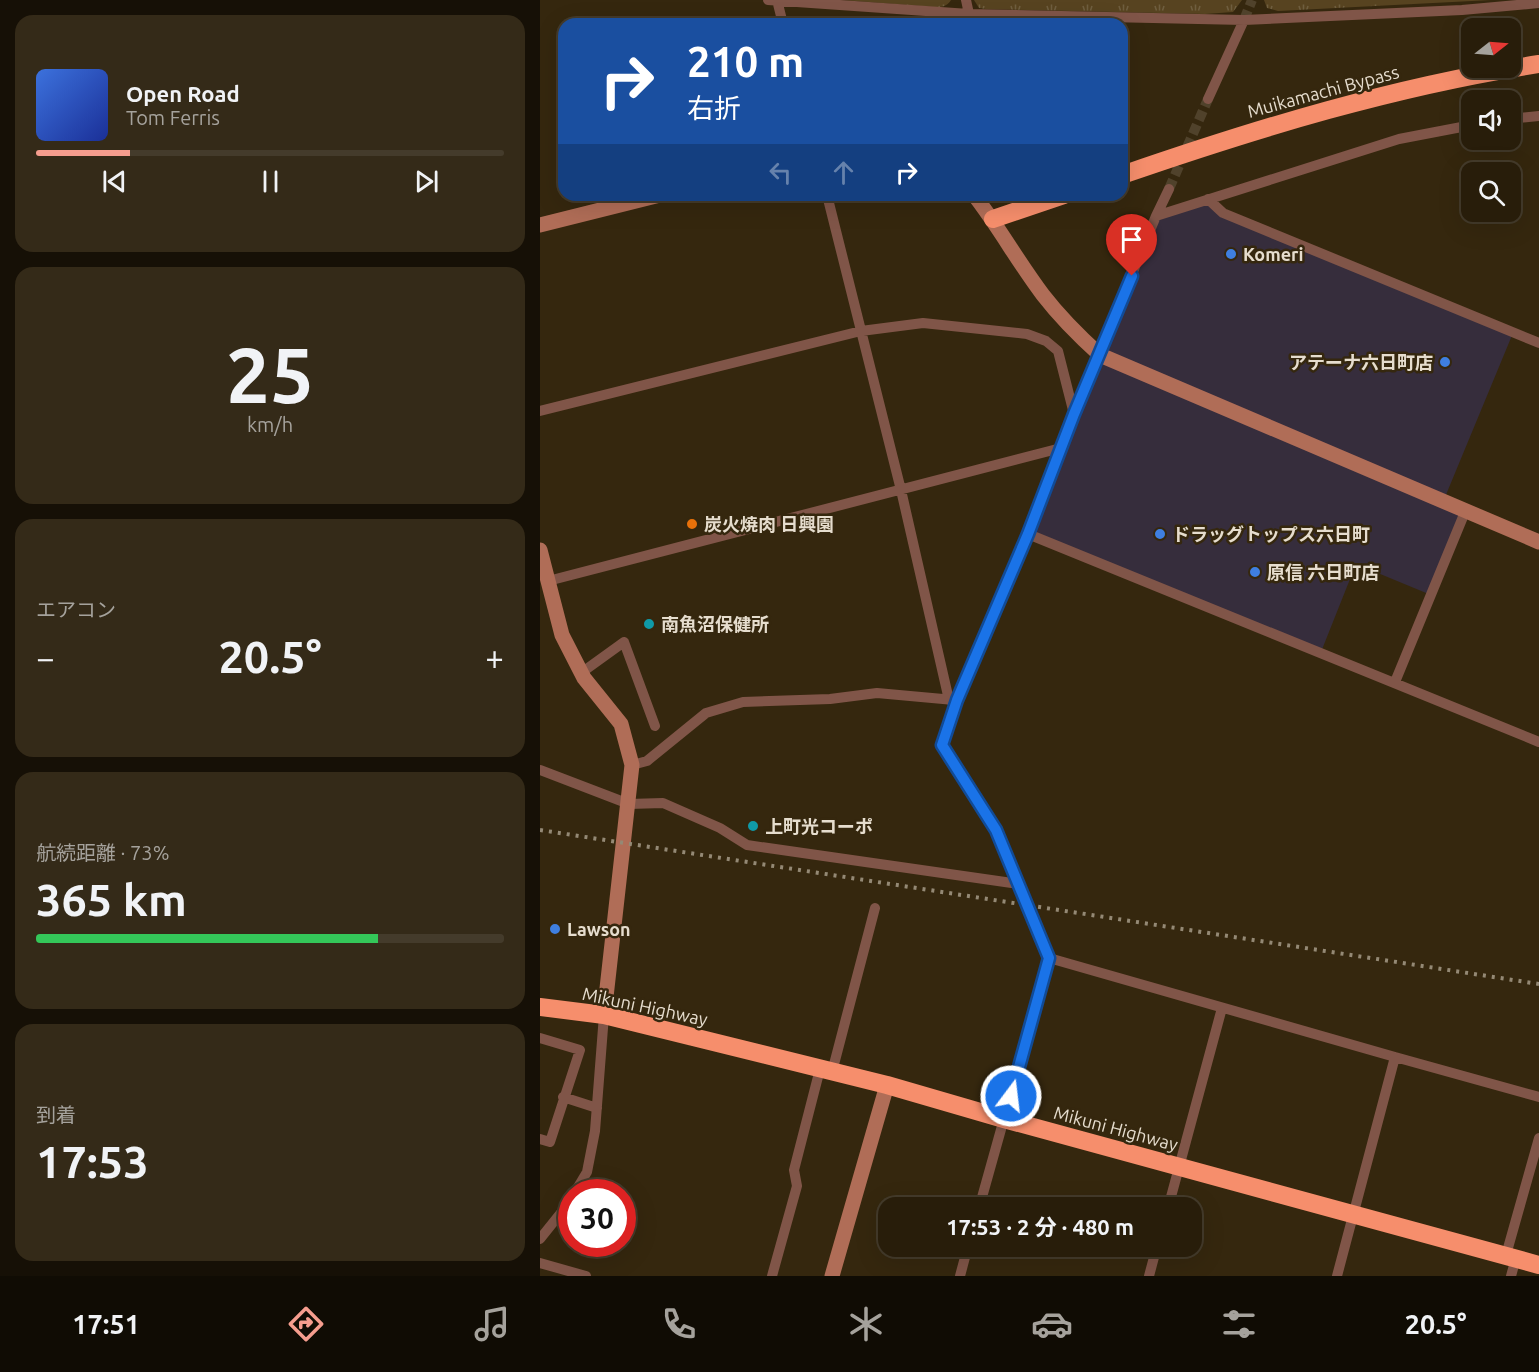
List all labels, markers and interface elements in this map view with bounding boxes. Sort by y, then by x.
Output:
north arrow [1461,18,1521,78]
map controls [1461,18,1521,222]
text: 210 m [687,38,804,85]
icon: right [588,42,666,120]
street label: Muikamachi Bypass [1245,61,1401,121]
text: Open Road [126,81,240,106]
button: sound [1461,90,1521,150]
text: 右折 [687,93,741,123]
text: Tom Ferris [126,106,220,129]
icon: left [764,156,797,189]
icon: ahead [827,156,860,189]
icon: right [890,156,923,189]
button: search [1461,162,1521,222]
icon: previous [98,165,131,198]
icon: pause [254,165,287,198]
icon: next [410,165,443,198]
pin [1106,214,1157,276]
icon: arrive [1115,223,1148,256]
place label: Komeri [1243,244,1304,264]
marker: Komeri [1224,247,1238,261]
text: 25 [226,330,314,418]
place label: アテーナ六日町店 [1289,352,1433,372]
marker: アテーナ六日町店 [1438,355,1452,369]
text: km/h [247,413,293,436]
place label: 炭火焼肉 日興園 [704,514,834,534]
marker: 炭火焼肉 日興園 [685,517,699,531]
place label: ドラッグトップス六日町 [1172,524,1370,544]
marker: ドラッグトップス六日町 [1153,527,1167,541]
place label: 原信 六日町店 [1267,562,1379,582]
marker: 原信 六日町店 [1248,565,1262,579]
text: エアコン [36,598,116,621]
place label: 南魚沼保健所 [661,614,769,634]
marker: 南魚沼保健所 [642,617,656,631]
text: 20.5° [218,631,322,682]
text: − [36,639,55,676]
text: + [485,639,504,676]
place label: 上町光コーポ [765,816,873,836]
marker: 上町光コーポ [746,819,760,833]
text: 航続距離 · 73% [36,841,169,864]
text: 365 km [36,874,187,925]
place label: Lawson [567,919,631,939]
marker: Lawson [548,922,562,936]
street label: Mikuni Highway [581,983,710,1029]
position arrow [979,1064,1043,1128]
street label: Mikuni Highway [1052,1102,1180,1154]
text: 到着 [36,1103,76,1126]
text: 17:53 [36,1136,149,1187]
speed limit sign: 30 [558,1179,636,1257]
text: 17:53 · 2 分 · 480 m [946,1214,1134,1239]
icon: directions [285,1303,327,1345]
icon: music [471,1303,513,1345]
icon: phone [658,1303,700,1345]
icon: climate [845,1303,887,1345]
icon: car [1031,1303,1073,1345]
icon: filters [1218,1303,1260,1345]
text: 17:51 [72,1309,140,1339]
text: 20.5° [1405,1309,1467,1339]

